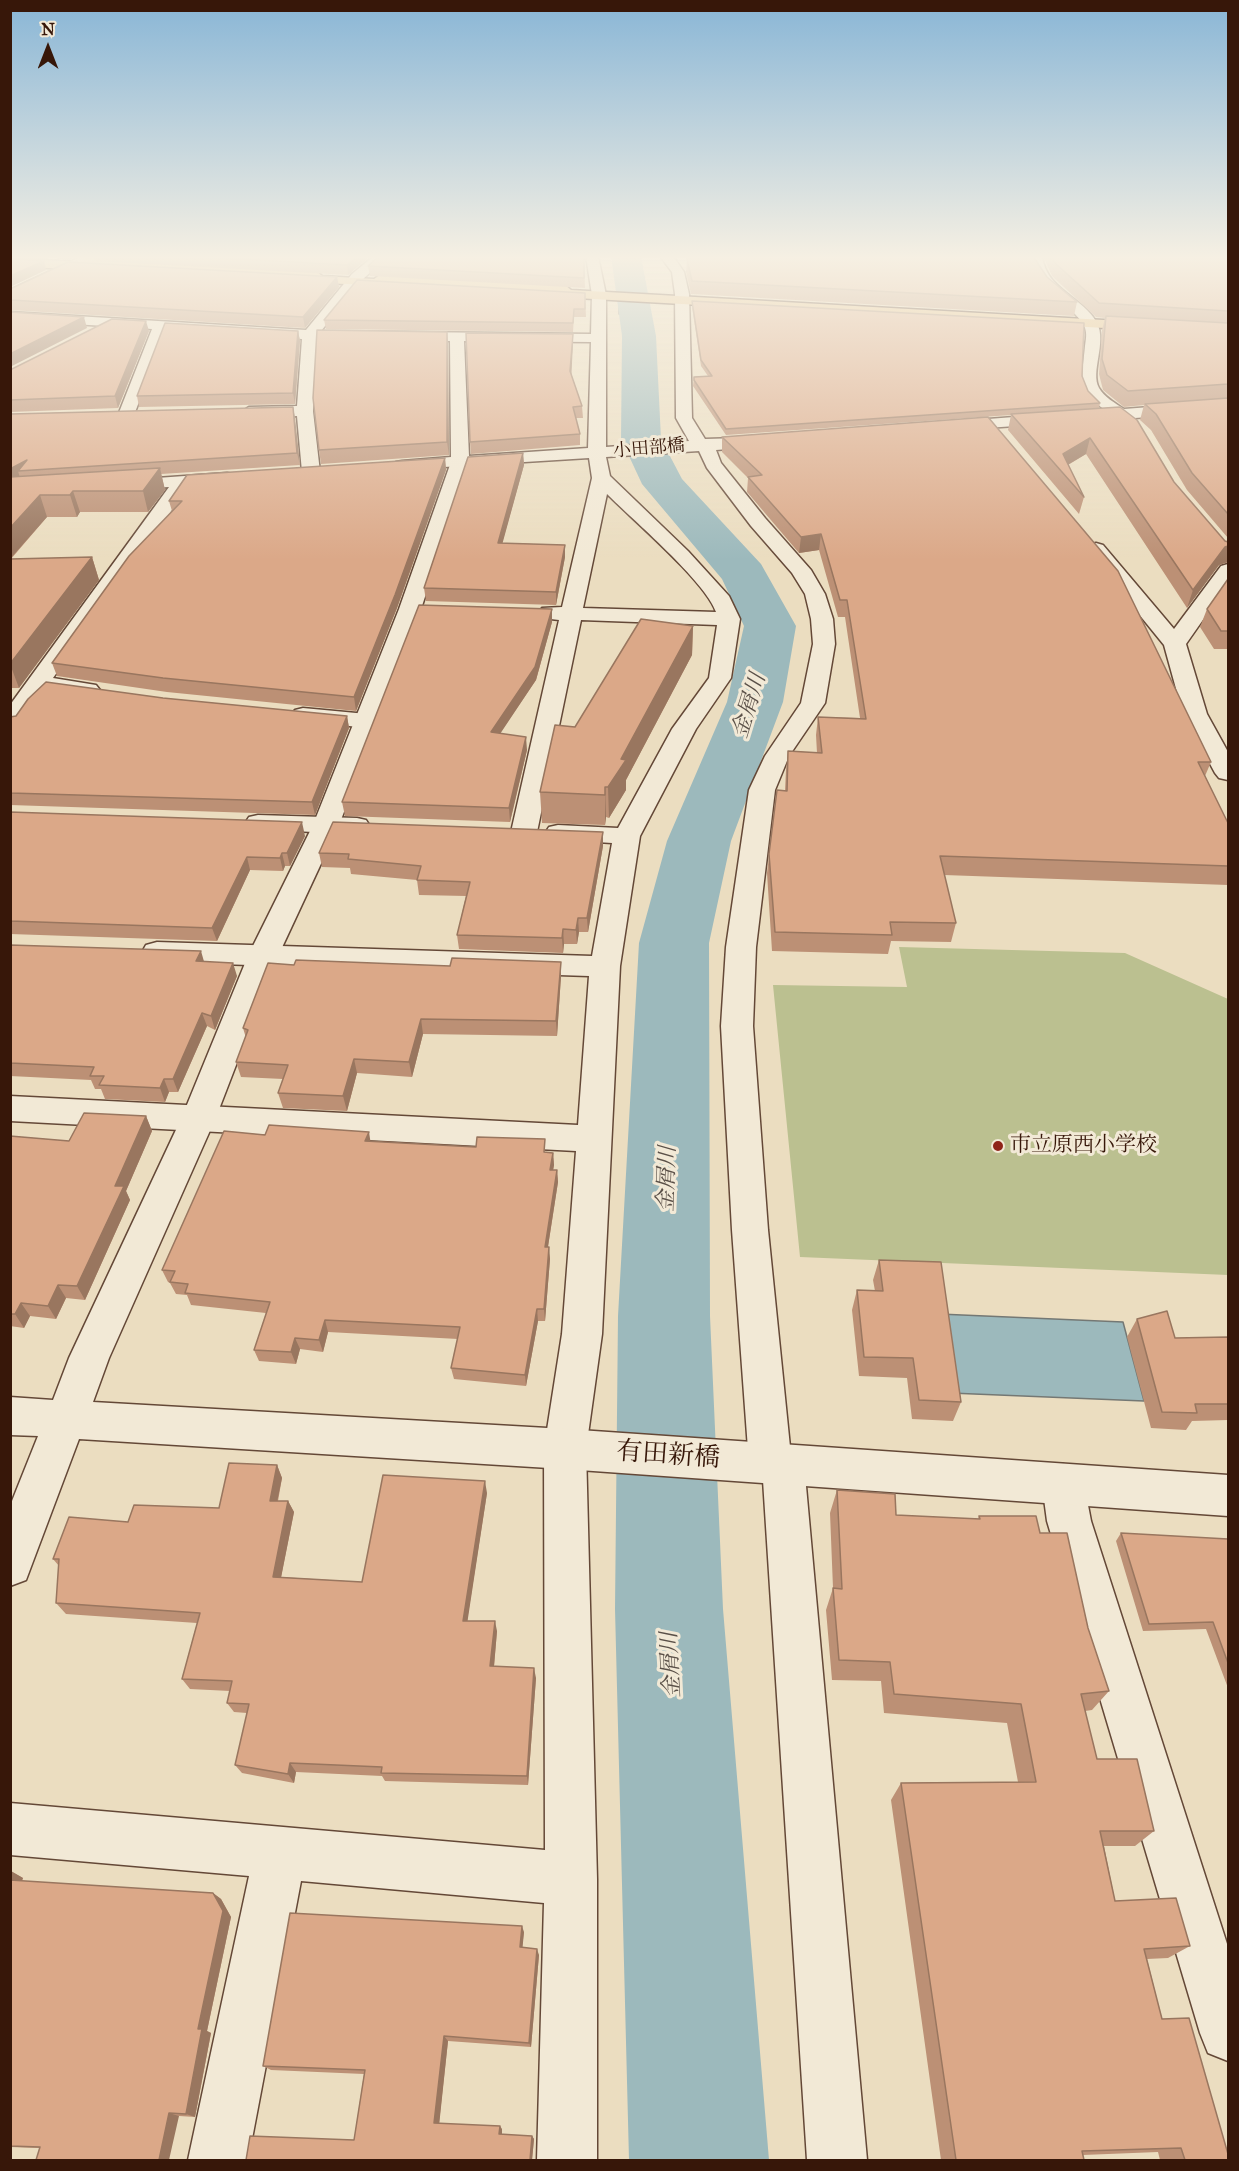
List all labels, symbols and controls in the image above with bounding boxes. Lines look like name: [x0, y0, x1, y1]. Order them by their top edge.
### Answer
north arrow: [18, 18, 78, 78]
text: N: [41, 20, 55, 39]
street label: 小田部橋: [612, 435, 686, 463]
water label: 金屑川: [728, 671, 772, 741]
place label: 市立原西小学校: [1010, 1133, 1157, 1159]
marker: 市立原西小学校: [991, 1139, 1005, 1153]
water label: 金屑川: [654, 1146, 682, 1212]
street label: 有田新橋: [615, 1437, 721, 1475]
water label: 金屑川: [657, 1631, 687, 1699]

